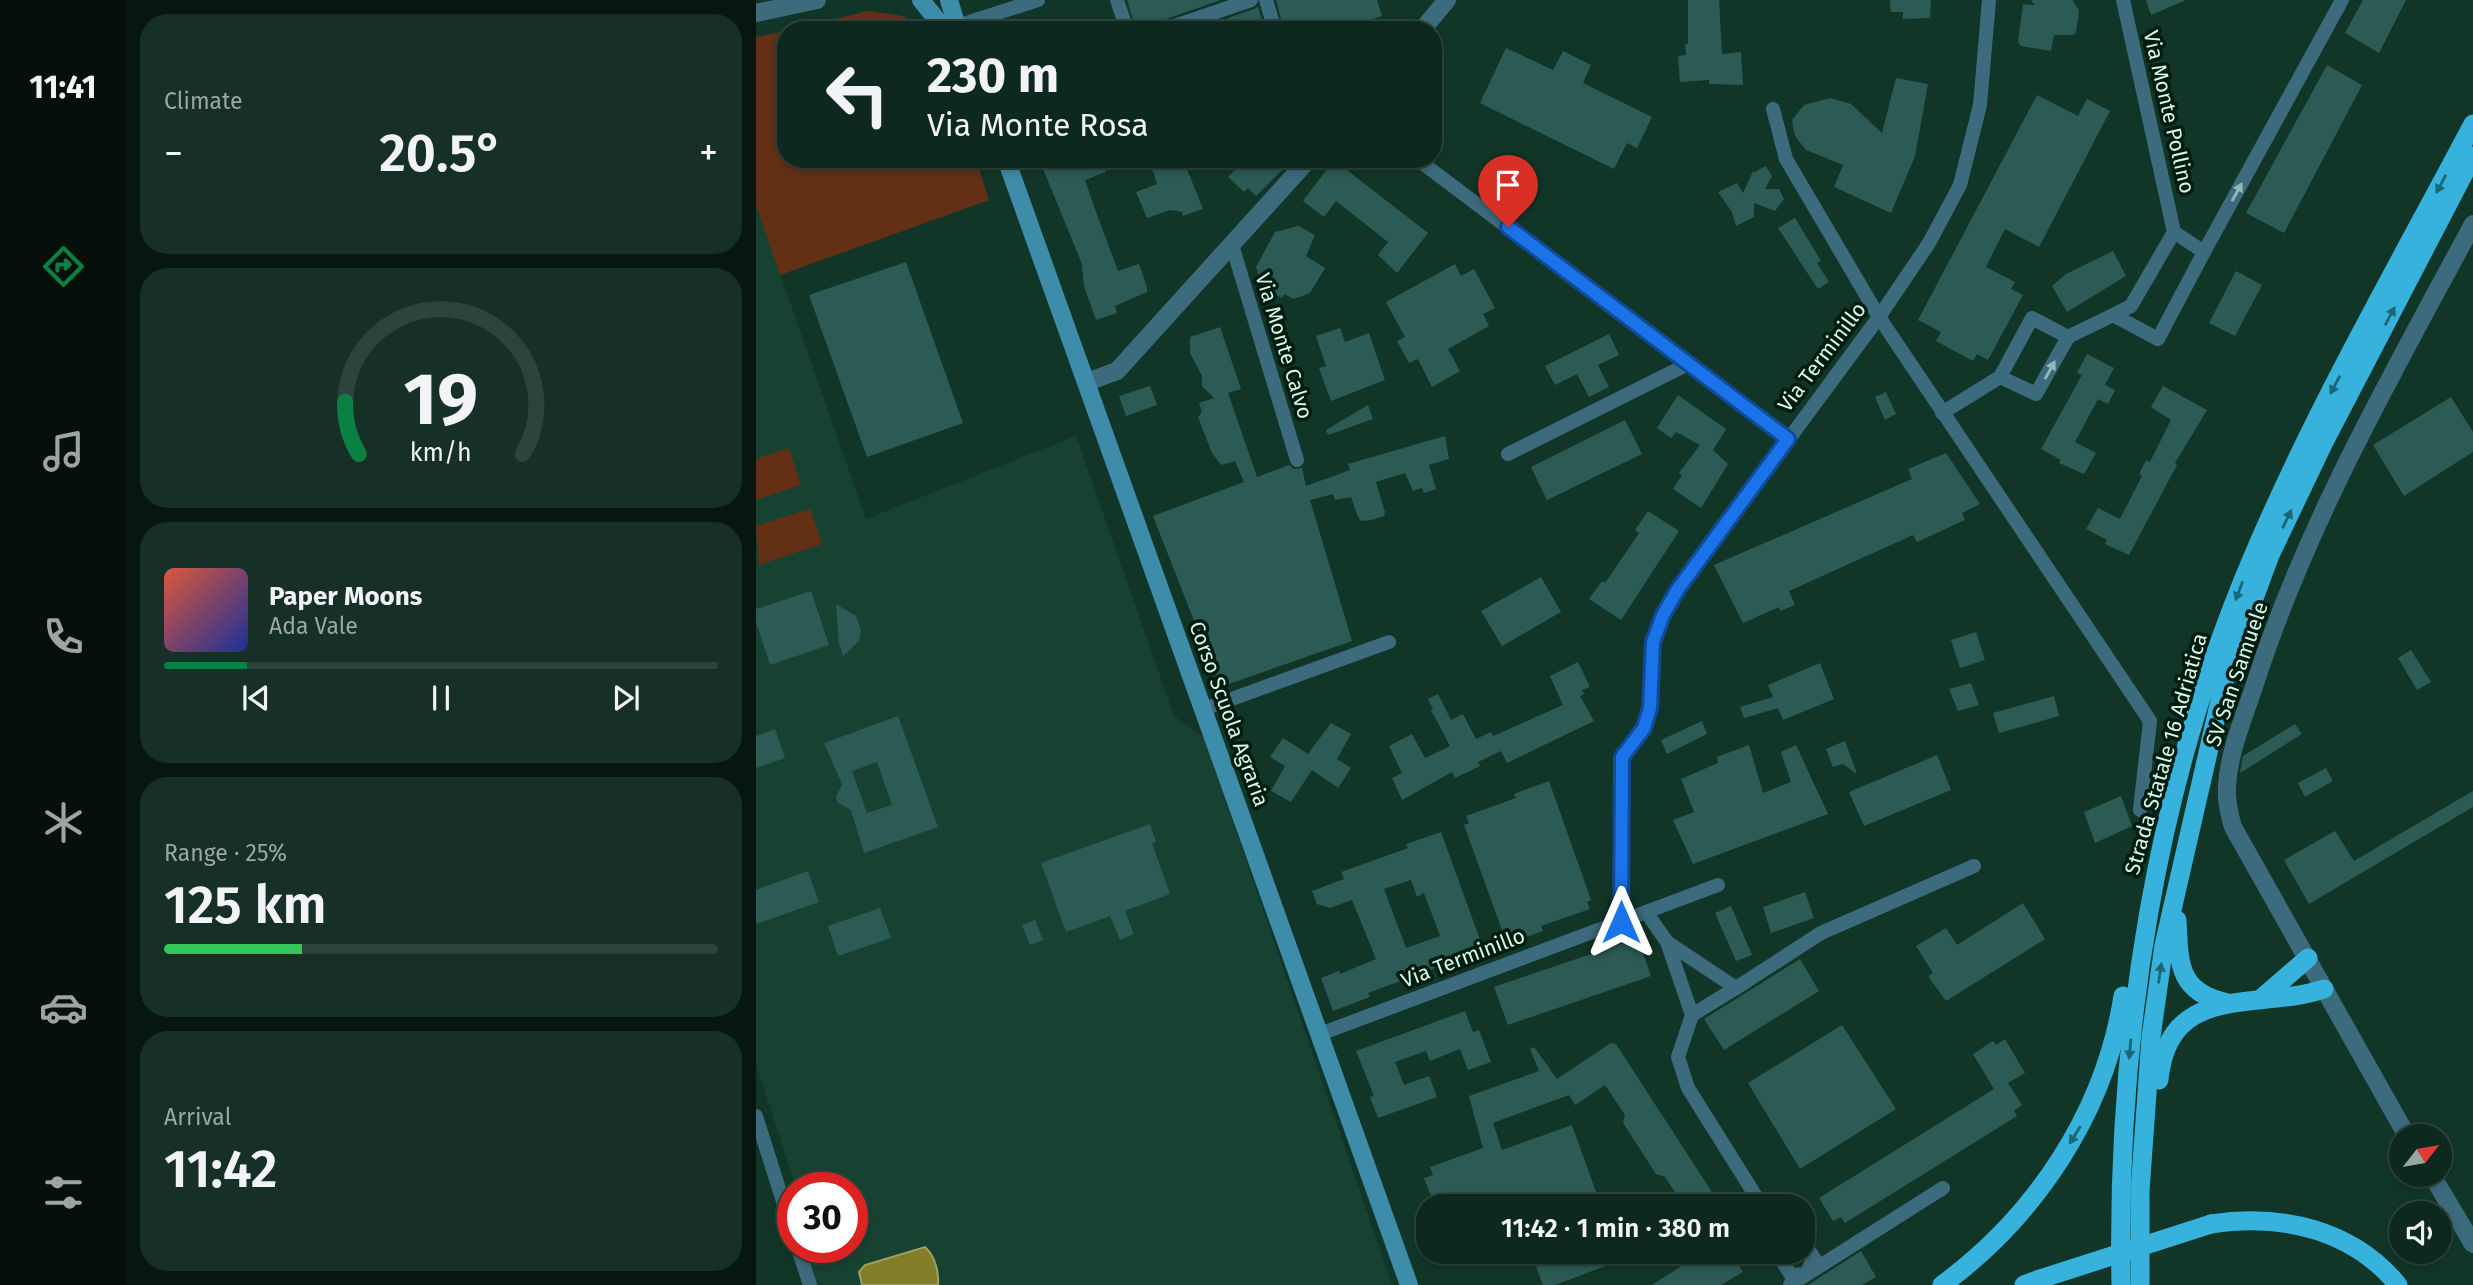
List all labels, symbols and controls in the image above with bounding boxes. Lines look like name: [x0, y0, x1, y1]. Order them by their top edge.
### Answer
street label: Via Monte Pollino: [2138, 28, 2200, 196]
text: 230 m: [927, 46, 1059, 105]
icon: left: [812, 49, 903, 140]
text: 11:41: [29, 68, 97, 106]
text: Climate: [164, 87, 243, 115]
text: Via Monte Rosa: [927, 106, 1149, 144]
text: 20.5°: [379, 122, 503, 185]
text: −: [164, 130, 183, 176]
text: +: [699, 130, 718, 176]
pin: [1478, 155, 1538, 227]
icon: arrive: [1489, 166, 1527, 204]
one-way arrow: [2435, 174, 2447, 194]
one-way arrow: [2231, 182, 2243, 202]
icon: directions: [39, 242, 88, 291]
street label: Via Monte Calvo: [1249, 270, 1319, 422]
street label: Via Terminillo: [1772, 297, 1872, 417]
one-way arrow: [2384, 306, 2395, 326]
text: 19: [404, 357, 478, 444]
one-way arrow: [2044, 360, 2056, 379]
one-way arrow: [2329, 375, 2341, 395]
icon: music: [39, 427, 88, 476]
text: km/h: [410, 438, 472, 468]
one-way arrow: [2281, 509, 2293, 529]
text: Paper Moons: [269, 581, 422, 612]
one-way arrow: [2234, 581, 2245, 602]
street label: SV San Samuele: [2200, 598, 2274, 750]
icon: phone: [39, 612, 88, 661]
text: Ada Vale: [269, 612, 358, 640]
street label: Corso Scuola Agraria: [1183, 618, 1275, 810]
street label: Strada Statale 16 Adriatica: [2119, 630, 2213, 878]
icon: previous: [237, 679, 275, 717]
icon: pause: [422, 679, 460, 717]
icon: next: [607, 679, 645, 717]
icon: climate: [39, 798, 88, 847]
text: Range · 25%: [164, 839, 287, 867]
text: 125 km: [164, 874, 327, 937]
position arrow: [1584, 885, 1658, 959]
street label: Via Terminillo: [1397, 922, 1529, 994]
one-way arrow: [2155, 962, 2166, 984]
icon: car: [39, 983, 88, 1032]
one-way arrow: [2124, 1039, 2135, 1061]
text: Arrival: [164, 1103, 231, 1131]
north arrow: [2389, 1124, 2452, 1186]
map controls: [2389, 1124, 2452, 1264]
one-way arrow: [2068, 1125, 2081, 1144]
text: 11:42: [164, 1138, 277, 1201]
icon: filters: [39, 1168, 88, 1217]
speed limit sign: 30: [777, 1172, 868, 1263]
button: sound: [2389, 1201, 2452, 1264]
text: 11:42 · 1 min · 380 m: [1501, 1213, 1730, 1244]

